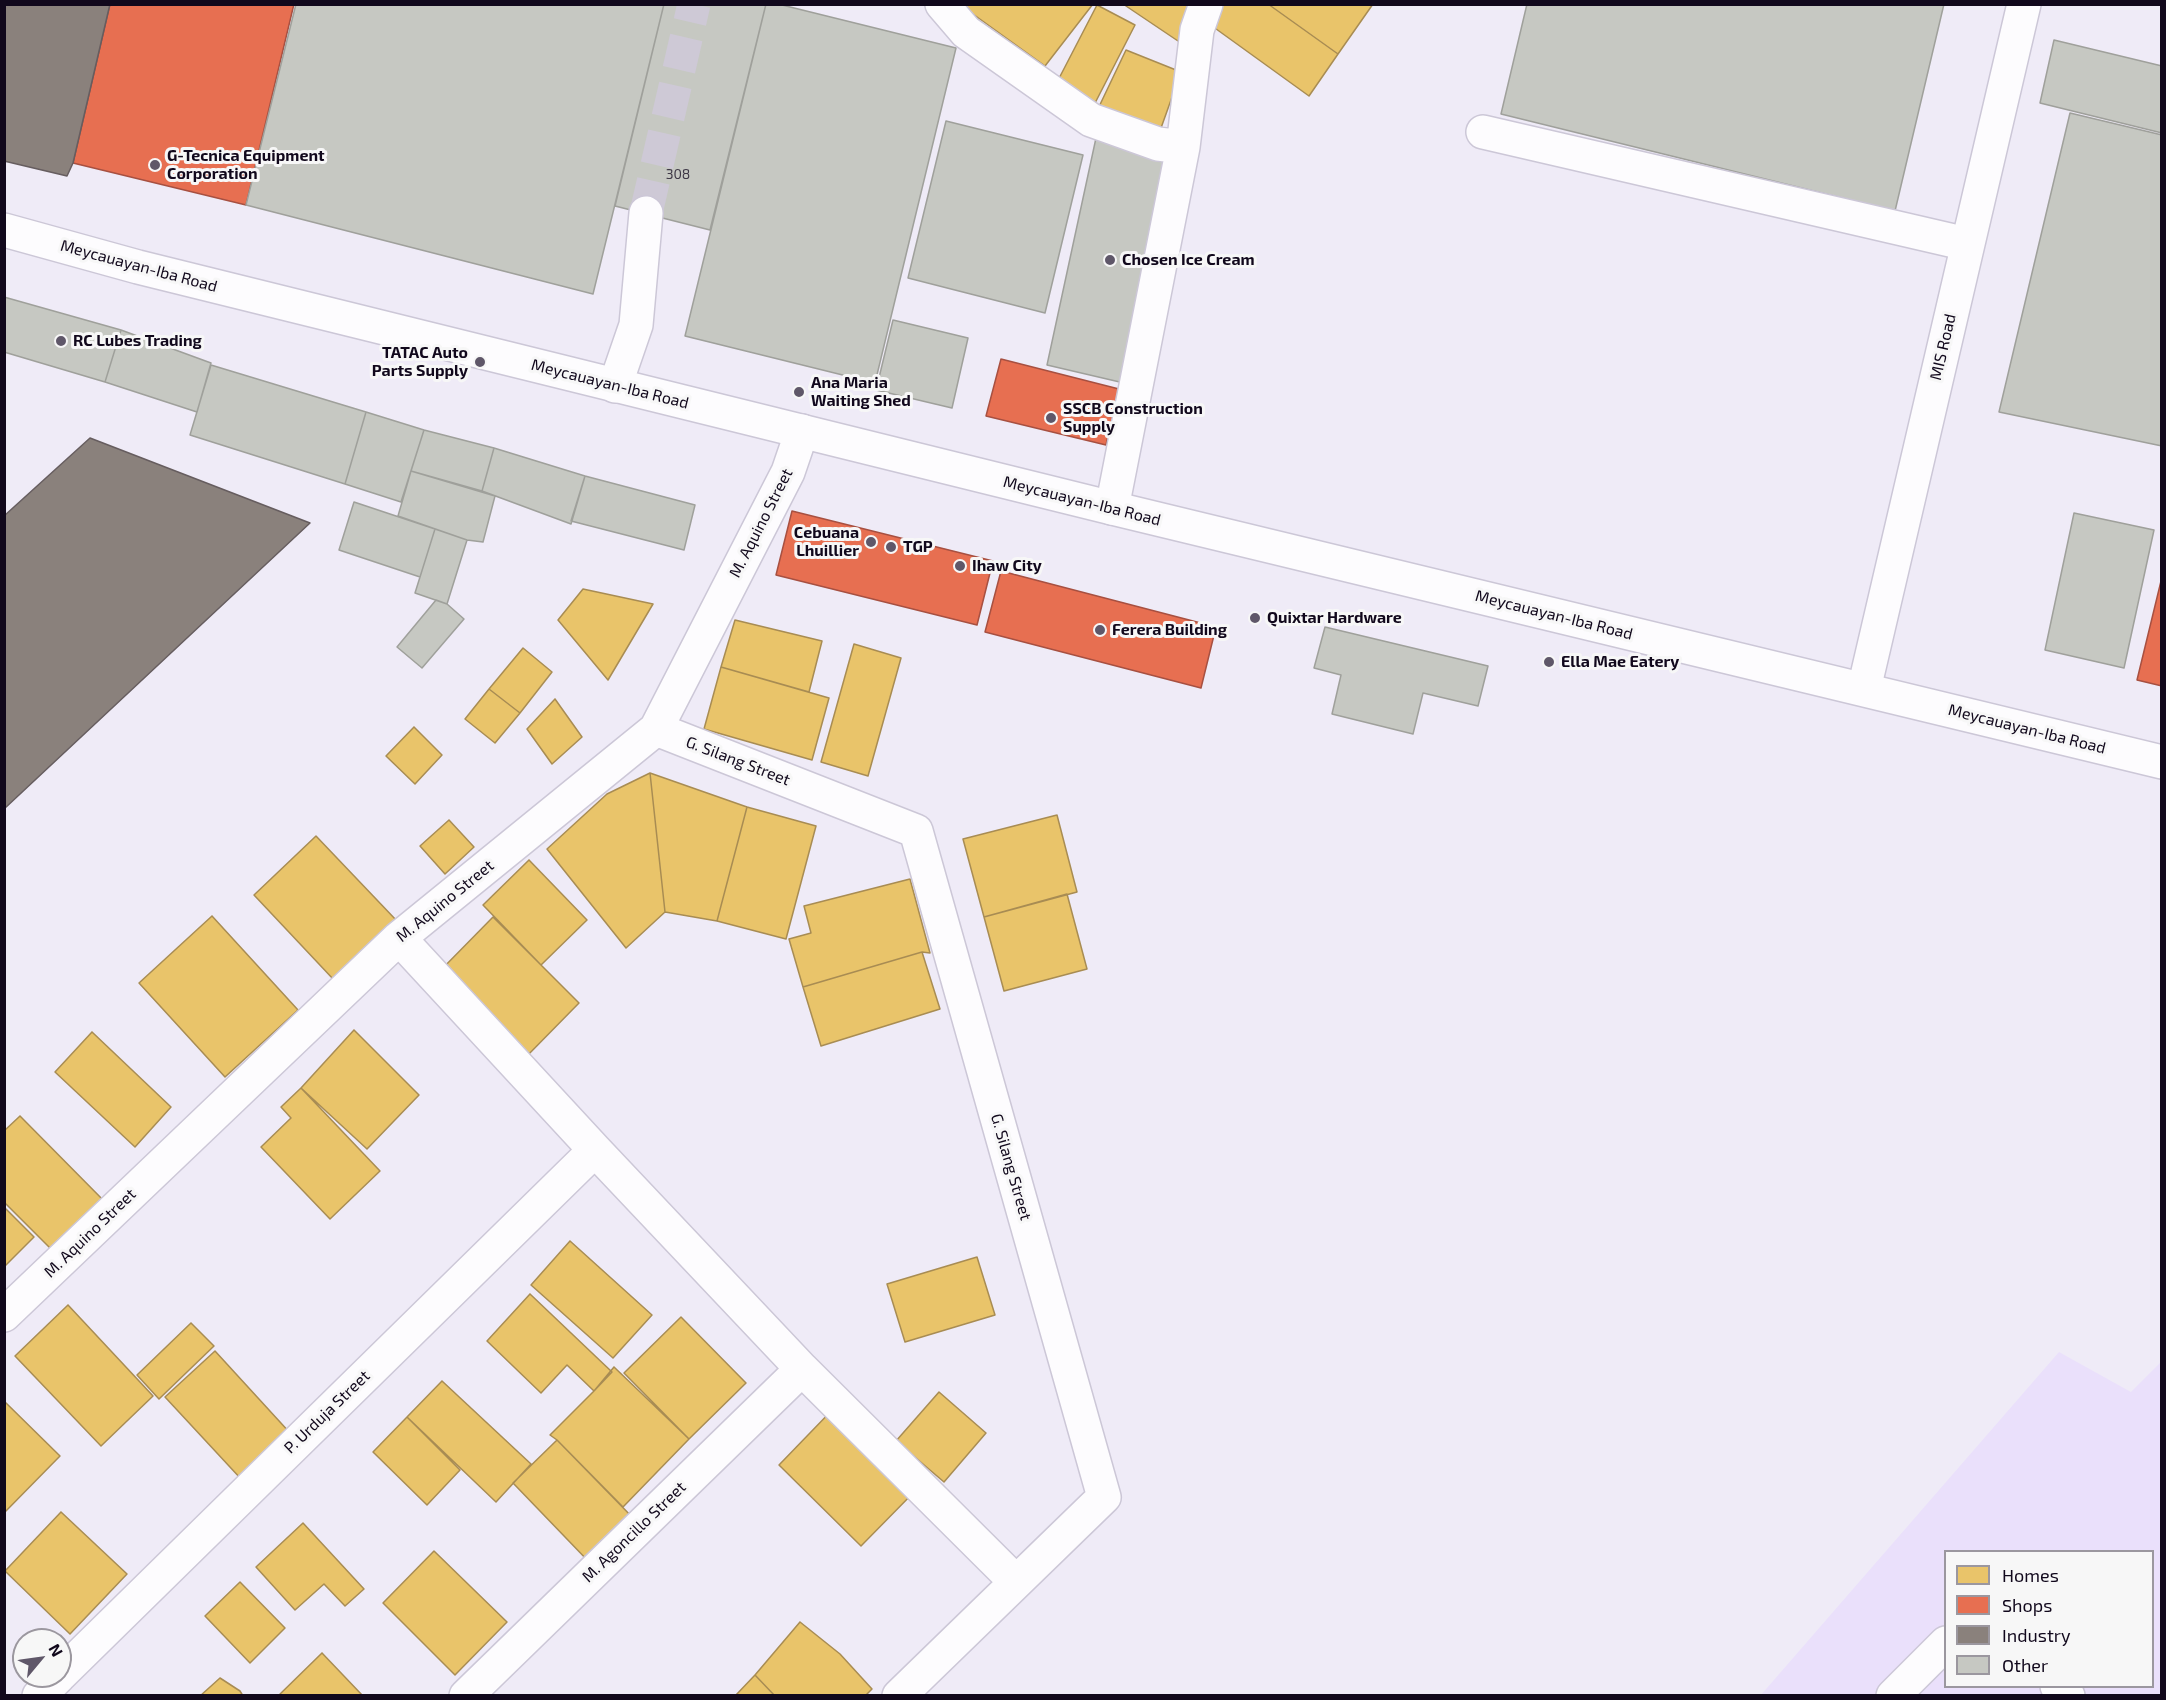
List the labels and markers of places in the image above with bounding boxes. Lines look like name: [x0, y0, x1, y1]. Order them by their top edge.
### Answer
place label: G-Tecnica Equipment Corporation: [167, 146, 325, 184]
marker: G-Tecnica Equipment Corporation: [148, 158, 162, 172]
place label: Chosen Ice Cream: [1122, 250, 1255, 270]
marker: Chosen Ice Cream: [1103, 253, 1117, 267]
place label: RC Lubes Trading: [73, 331, 202, 351]
marker: RC Lubes Trading: [54, 334, 68, 348]
place label: TATAC Auto Parts Supply: [372, 343, 468, 381]
marker: TATAC Auto Parts Supply: [473, 355, 487, 369]
place label: Ana Maria Waiting Shed: [811, 373, 911, 411]
marker: Ana Maria Waiting Shed: [792, 385, 806, 399]
place label: SSCB Construction Supply: [1063, 399, 1203, 437]
marker: SSCB Construction Supply: [1044, 411, 1058, 425]
place label: Cebuana Lhuillier: [794, 523, 859, 561]
marker: Cebuana Lhuillier: [864, 535, 878, 549]
place label: TGP: [903, 537, 933, 557]
marker: TGP: [884, 540, 898, 554]
place label: Ihaw City: [972, 556, 1042, 576]
marker: Ihaw City: [953, 559, 967, 573]
place label: Quixtar Hardware: [1267, 608, 1402, 628]
marker: Quixtar Hardware: [1248, 611, 1262, 625]
place label: Ferera Building: [1112, 620, 1227, 640]
marker: Ferera Building: [1093, 623, 1107, 637]
place label: Ella Mae Eatery: [1561, 652, 1679, 672]
marker: Ella Mae Eatery: [1542, 655, 1556, 669]

